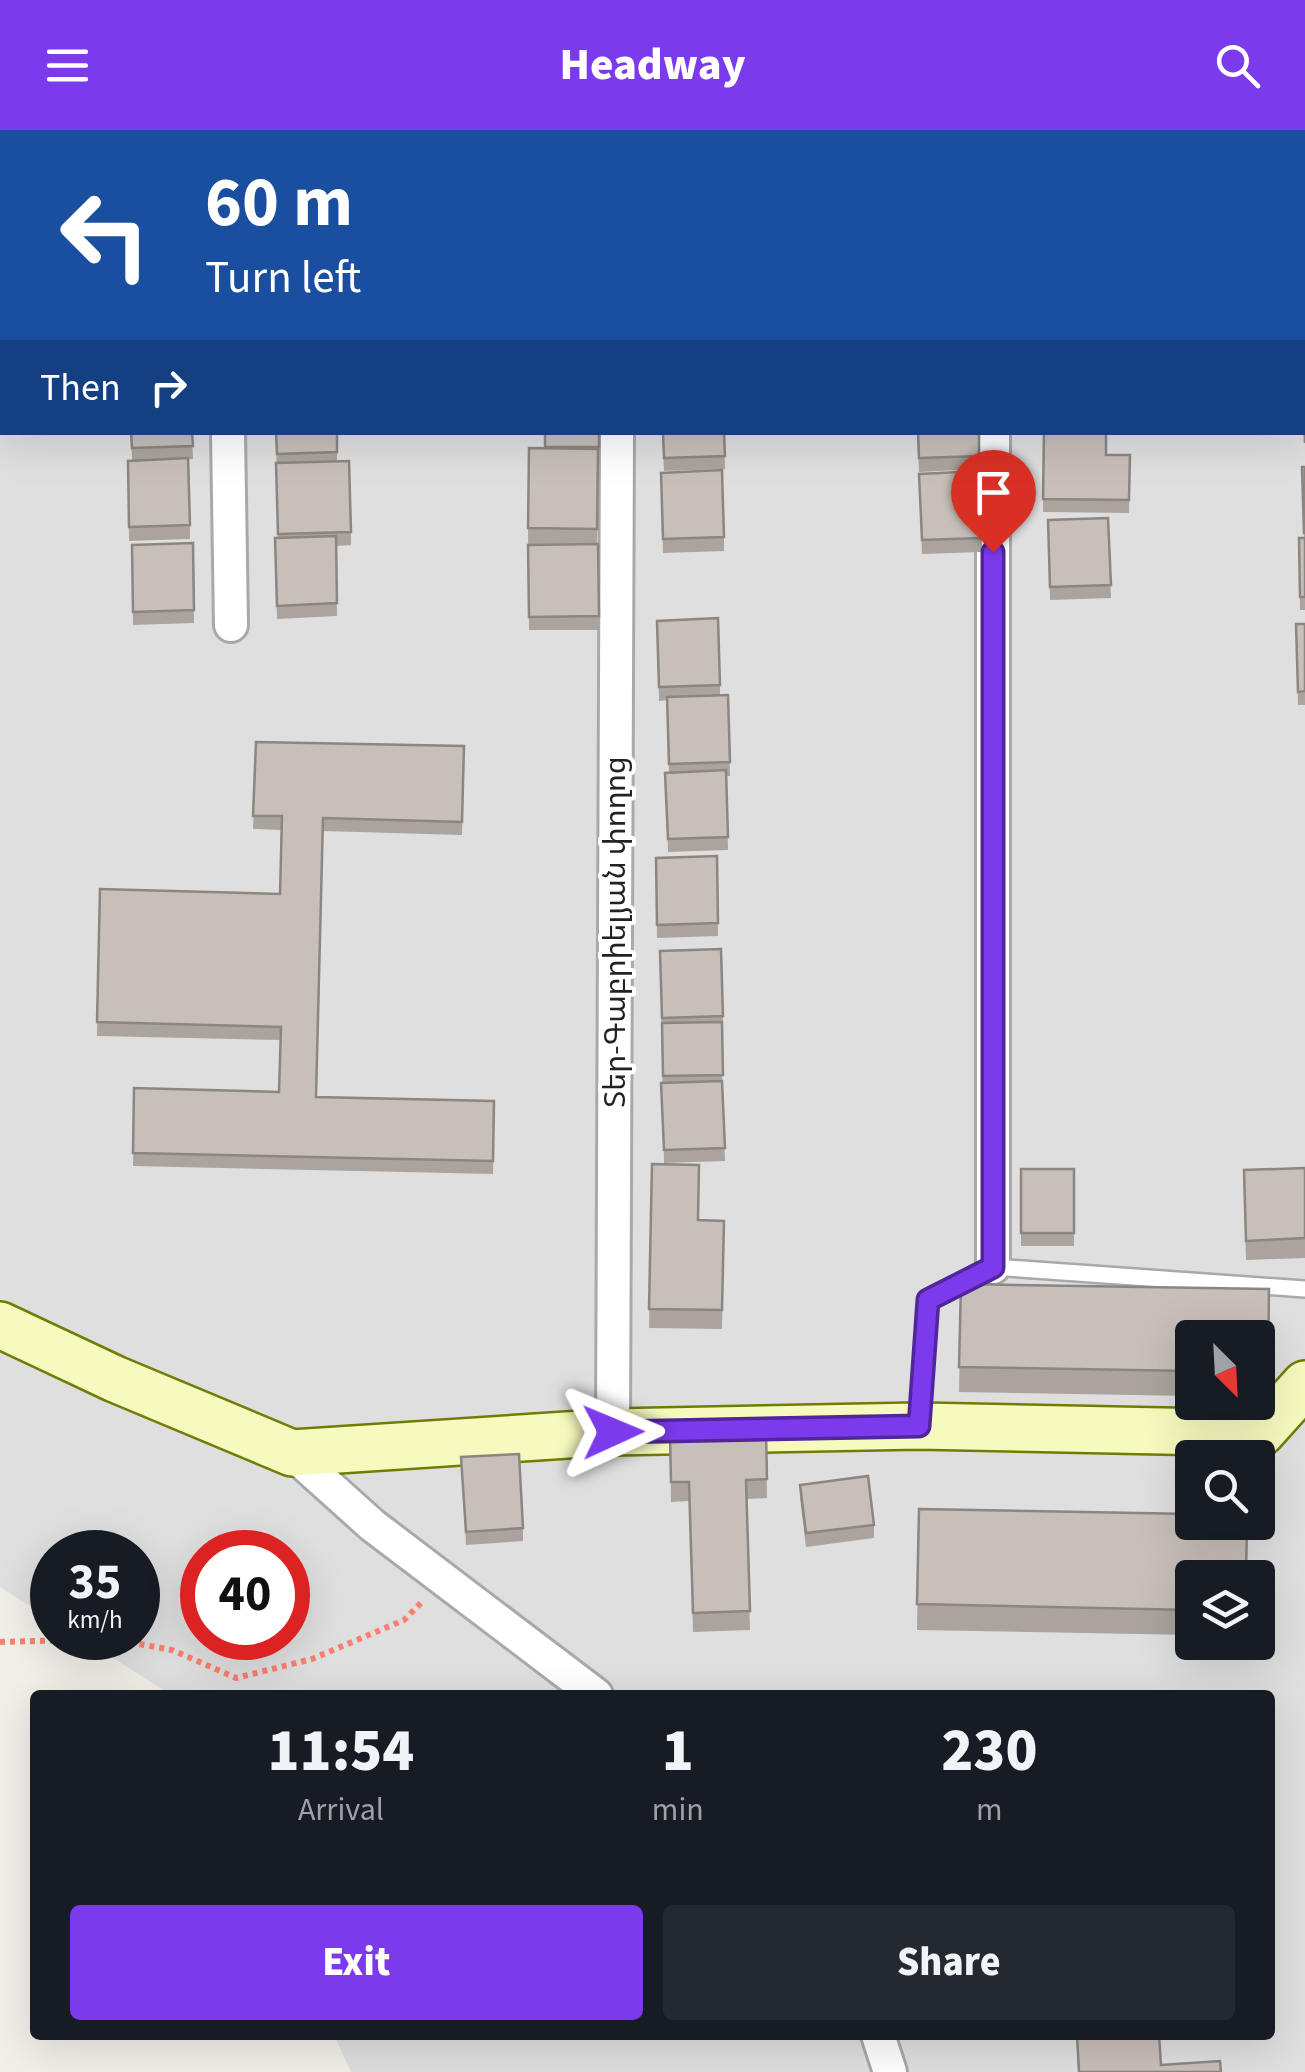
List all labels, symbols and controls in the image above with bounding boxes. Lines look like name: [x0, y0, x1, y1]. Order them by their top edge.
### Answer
text: Headway: [559, 33, 746, 97]
icon: menu: [40, 38, 95, 93]
icon: search: [1210, 38, 1265, 93]
text: 60 m: [205, 153, 353, 253]
icon: left: [40, 170, 170, 300]
text: Turn left: [205, 246, 361, 310]
icon: right: [141, 360, 196, 415]
text: Then: [40, 361, 121, 415]
pin: [951, 450, 1036, 553]
icon: arrive: [966, 465, 1021, 520]
street label: Տեր-Գաբրիելյան փողոց: [594, 756, 637, 1108]
north arrow: [1175, 1320, 1275, 1420]
map controls: [1175, 1320, 1275, 1660]
position arrow: [561, 1380, 665, 1484]
button: search: [1175, 1440, 1275, 1540]
speed limit sign: 40: [180, 1530, 310, 1660]
text: 35: [69, 1547, 121, 1618]
button: layers: [1175, 1560, 1275, 1660]
text: km/h: [67, 1602, 123, 1638]
text: 11:54: [268, 1709, 414, 1794]
text: 1: [662, 1709, 694, 1794]
text: 230: [941, 1709, 1037, 1794]
text: Arrival: [298, 1787, 384, 1833]
text: min: [652, 1787, 704, 1833]
text: m: [976, 1787, 1003, 1833]
button: Exit: [70, 1905, 643, 2020]
button: Share: [663, 1905, 1235, 2020]

